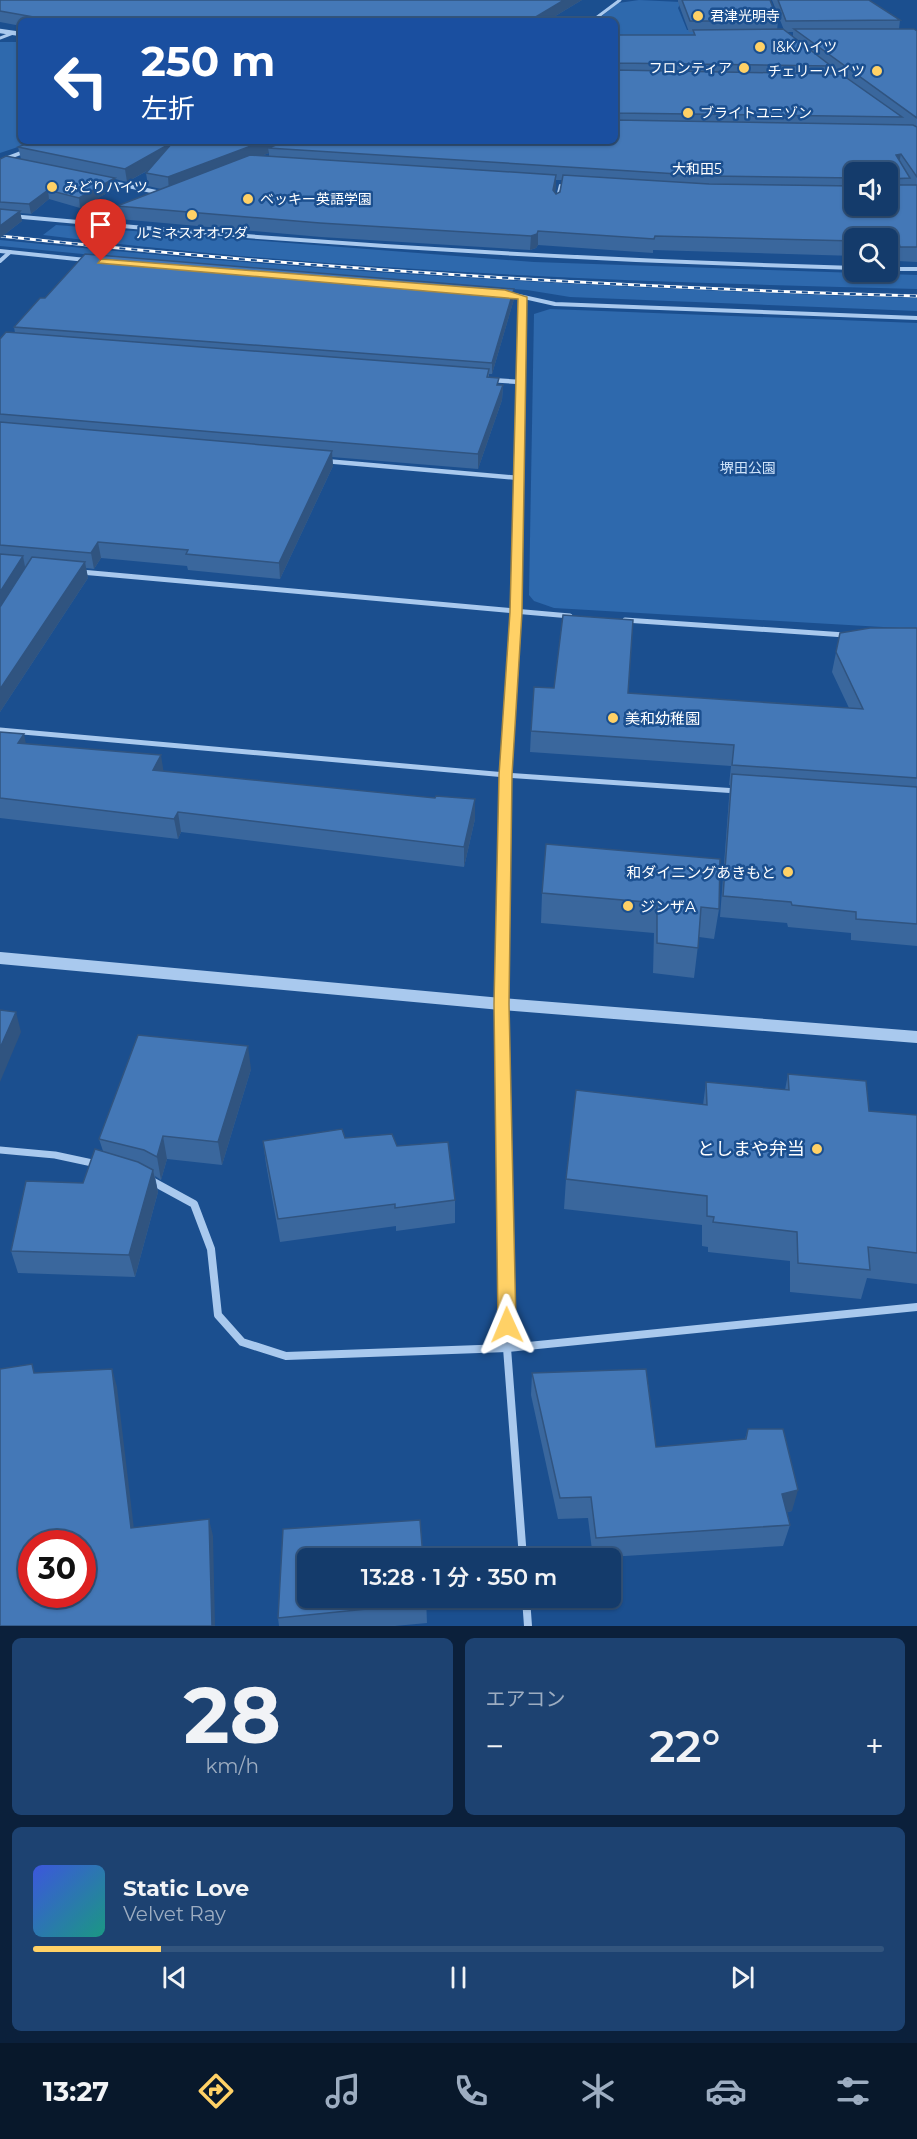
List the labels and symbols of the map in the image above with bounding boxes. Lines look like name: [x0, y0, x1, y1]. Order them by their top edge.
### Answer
place label: 君津光明寺: [710, 7, 780, 25]
marker: 君津光明寺: [691, 9, 705, 23]
place label: I&Kハイツ: [772, 38, 837, 56]
marker: I&Kハイツ: [753, 40, 767, 54]
place label: フロンティア: [649, 59, 732, 77]
marker: フロンティア: [737, 61, 751, 75]
place label: チェリーハイツ: [768, 62, 865, 80]
marker: チェリーハイツ: [870, 64, 884, 78]
place label: ブライトユニゾン: [700, 104, 812, 122]
marker: ブライトユニゾン: [681, 106, 695, 120]
district label: 大和田5: [672, 160, 722, 178]
place label: みどりハイツ: [64, 178, 148, 196]
marker: みどりハイツ: [45, 180, 59, 194]
place label: ベッキー英語学園: [260, 190, 372, 208]
marker: ベッキー英語学園: [241, 192, 255, 206]
pin: [75, 199, 126, 261]
marker: ルミネスオオワダ: [185, 208, 199, 222]
place label: ルミネスオオワダ: [136, 224, 248, 242]
park label: 堺田公園: [720, 459, 776, 477]
place label: 美和幼稚園: [625, 709, 700, 728]
marker: 美和幼稚園: [606, 711, 620, 725]
place label: 和ダイニングあきもと: [626, 863, 776, 882]
marker: 和ダイニングあきもと: [781, 865, 795, 879]
place label: ジンザA: [640, 897, 696, 916]
marker: ジンザA: [621, 899, 635, 913]
place label: としまや弁当: [697, 1138, 805, 1160]
marker: としまや弁当: [810, 1142, 824, 1156]
position arrow: [475, 1293, 539, 1357]
speed limit sign: 30: [18, 1530, 96, 1608]

